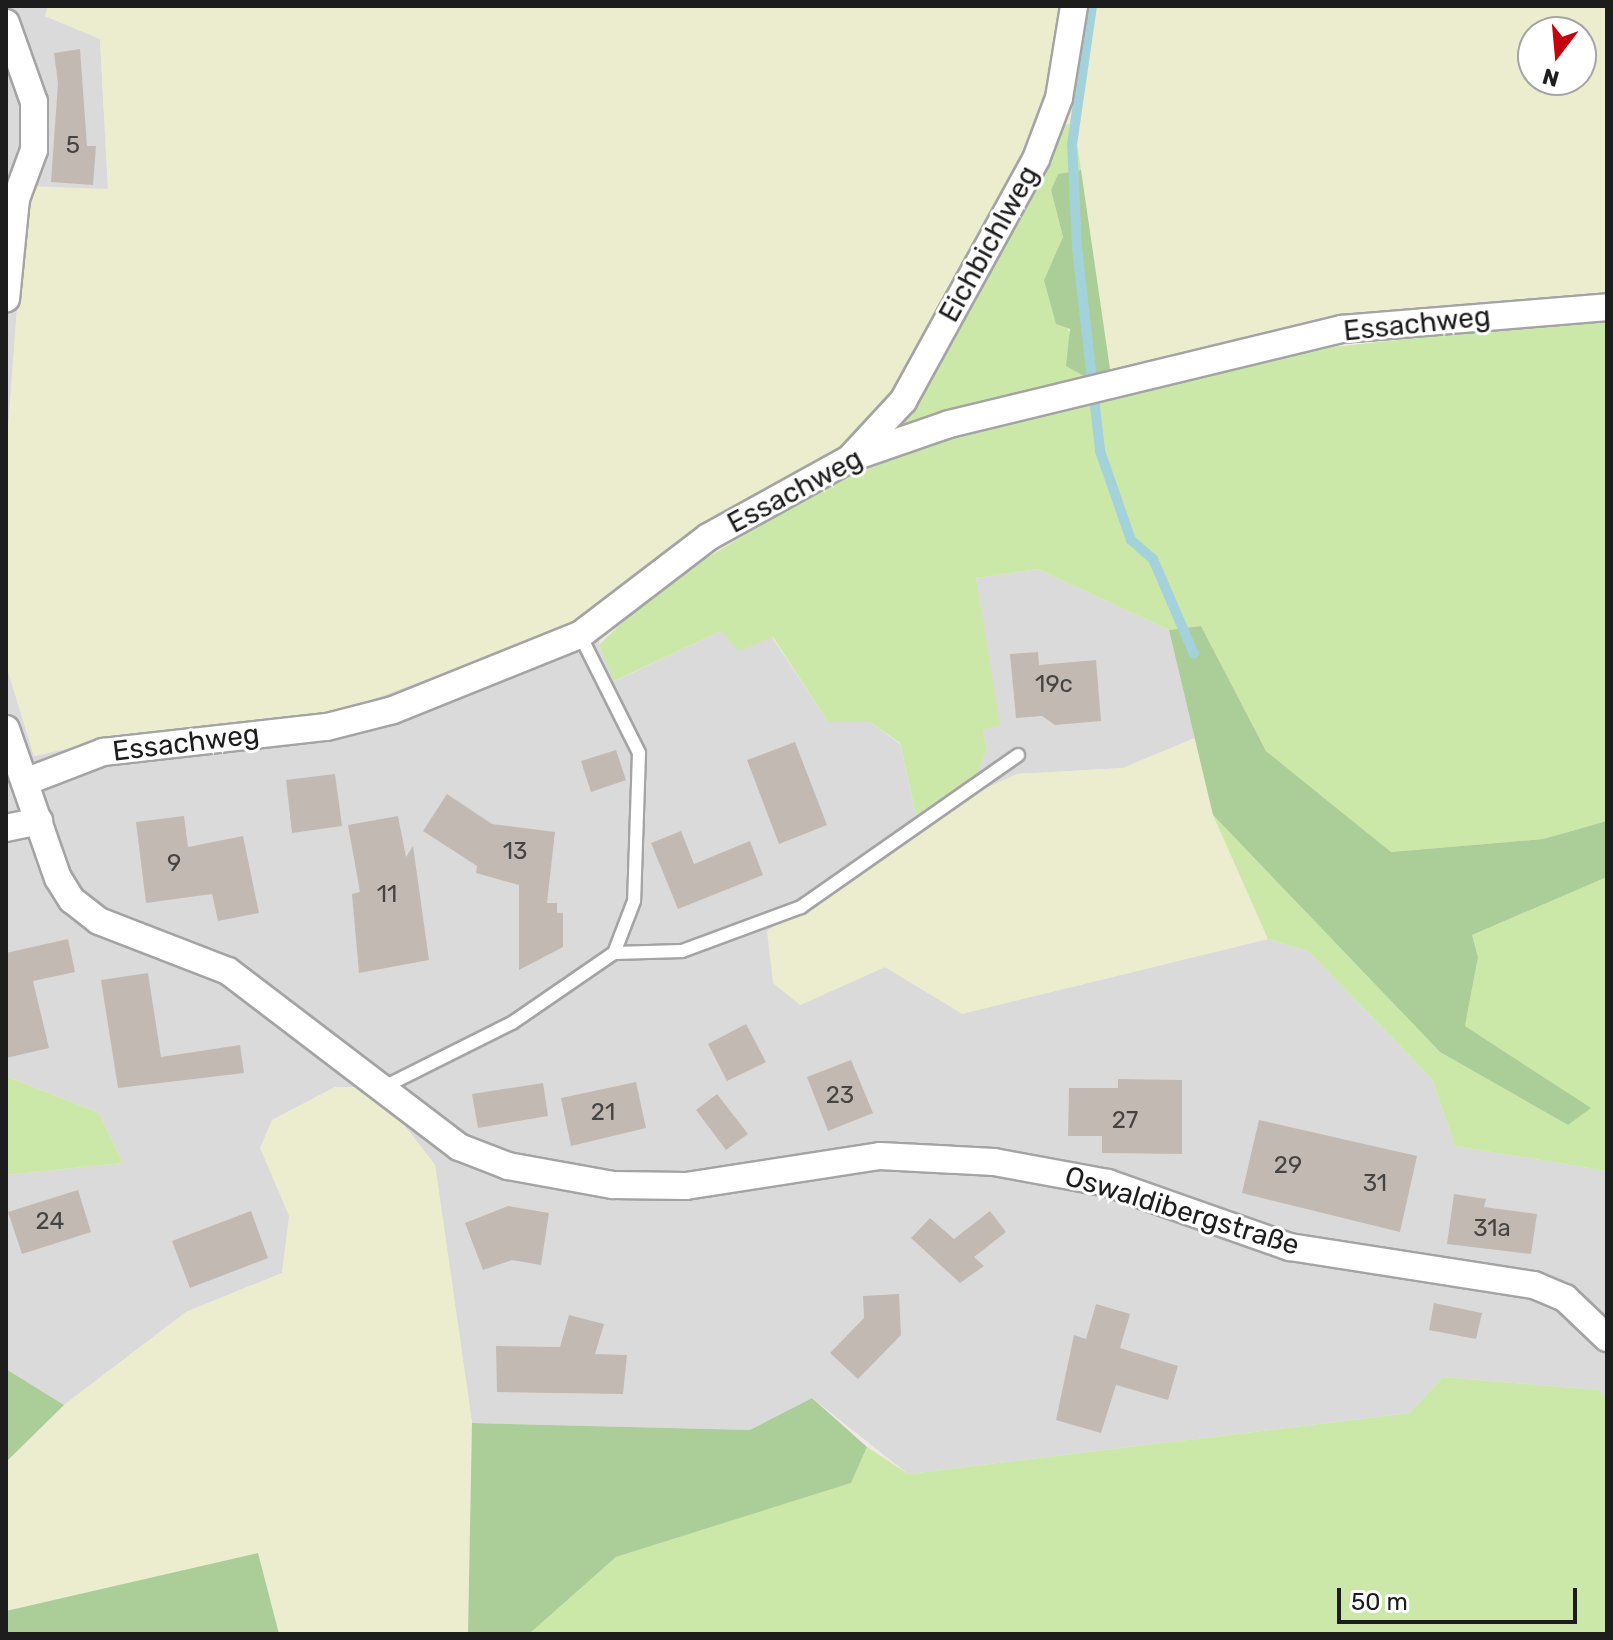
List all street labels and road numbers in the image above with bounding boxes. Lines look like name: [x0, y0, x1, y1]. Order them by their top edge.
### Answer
street label: Eichbichlweg: [932, 160, 1046, 328]
street label: Essachweg: [1342, 300, 1492, 348]
street label: Essachweg: [722, 441, 868, 541]
street label: Essachweg: [111, 717, 261, 769]
street label: Oswaldibergstraße: [1061, 1159, 1303, 1263]

